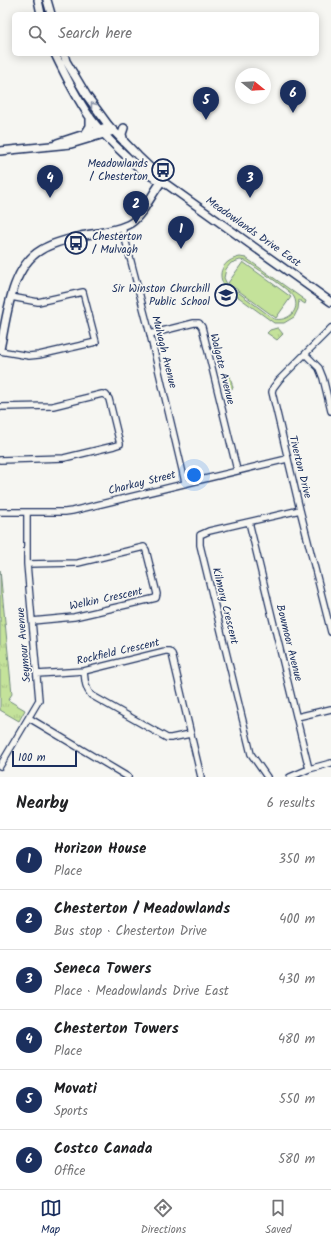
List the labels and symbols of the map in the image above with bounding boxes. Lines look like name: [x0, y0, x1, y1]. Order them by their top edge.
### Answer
north arrow: [235, 68, 271, 104]
pin: 6: [280, 80, 306, 113]
pin: 5: [193, 87, 219, 120]
one-way arrow: [91, 103, 98, 110]
place label: Meadowlands / Chesterton: [87, 155, 148, 186]
bus stop icon: Meadowlands / Chesterton: [150, 157, 176, 183]
pin: 4: [37, 165, 63, 198]
pin: 3: [237, 165, 263, 198]
pin: 2: [123, 191, 149, 224]
street label: Meadowlands Drive East: [202, 192, 305, 272]
pin: 1: [168, 216, 194, 249]
place label: Chesterton / Mulvagh: [92, 228, 142, 259]
bus stop icon: Chesterton / Mulvagh: [63, 230, 89, 256]
place label: Sir Winston Churchill Public School: [112, 280, 210, 311]
school or university icon: Sir Winston Churchill Public School: [213, 282, 239, 308]
street label: Mulvagh Avenue: [146, 314, 182, 390]
street label: Walgate Avenue: [204, 331, 240, 407]
street label: Tiverton Drive: [284, 434, 317, 500]
your location: [184, 465, 204, 485]
street label: Charkay Street: [106, 466, 178, 500]
street label: Kilmory Crescent: [207, 566, 243, 647]
street label: Welkin Crescent: [68, 582, 145, 616]
street label: Bowmoor Avenue: [271, 603, 307, 683]
street label: Seymour Avenue: [12, 607, 36, 683]
street label: Rockfield Crescent: [75, 634, 162, 670]
scale bar: [12, 749, 77, 768]

